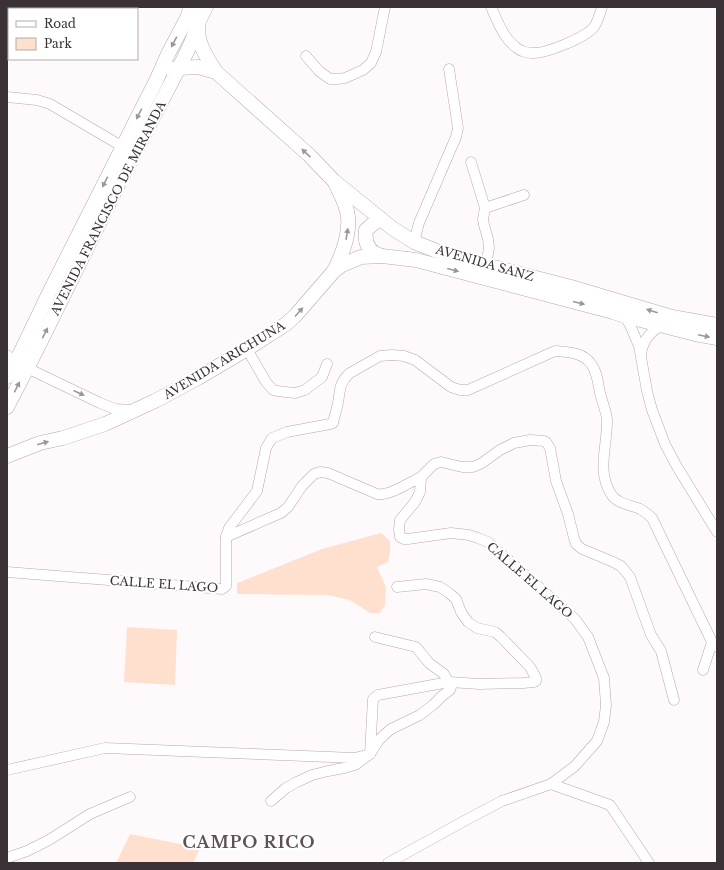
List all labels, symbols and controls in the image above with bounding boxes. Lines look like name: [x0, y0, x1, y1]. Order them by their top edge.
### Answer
legend: [8, 8, 138, 60]
text: Road: [44, 16, 76, 31]
text: Park: [44, 36, 72, 51]
one-way arrow: [171, 36, 178, 48]
street label: AVENIDA FRANCISCO DE MIRANDA: [47, 98, 169, 319]
one-way arrow: [136, 108, 143, 120]
one-way arrow: [301, 148, 311, 158]
one-way arrow: [102, 176, 108, 188]
one-way arrow: [344, 228, 350, 240]
street label: AVENIDA SANZ: [433, 242, 536, 284]
one-way arrow: [448, 267, 460, 273]
one-way arrow: [573, 300, 585, 306]
one-way arrow: [294, 306, 303, 317]
one-way arrow: [645, 308, 657, 314]
street label: AVENIDA ARICHUNA: [160, 317, 288, 403]
one-way arrow: [42, 327, 48, 339]
one-way arrow: [697, 333, 710, 339]
one-way arrow: [14, 382, 20, 393]
one-way arrow: [73, 390, 84, 396]
one-way arrow: [38, 440, 50, 446]
street label: CALLE EL LAGO: [484, 539, 576, 621]
street label: CALLE EL LAGO: [109, 573, 219, 595]
district label: CAMPO RICO: [182, 832, 316, 852]

